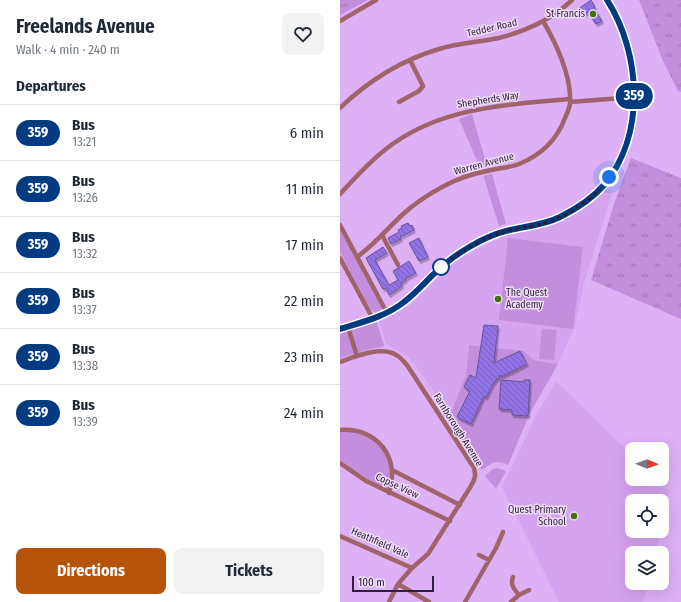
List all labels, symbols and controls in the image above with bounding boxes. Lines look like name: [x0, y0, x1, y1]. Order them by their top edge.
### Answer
place label: St Francis: [546, 8, 585, 20]
marker: St Francis: [588, 9, 598, 19]
button: heart: [282, 13, 324, 55]
text: Freelands Avenue: [16, 15, 155, 38]
street label: Tedder Road: [466, 16, 518, 40]
text: Walk · 4 min · 240 m: [16, 42, 120, 57]
text: Departures: [16, 77, 86, 95]
line badge: 359: [611, 83, 657, 109]
text: 359: [624, 87, 644, 104]
street label: Shepherds Way: [456, 89, 520, 111]
text: Bus: [72, 116, 95, 134]
text: 359: [28, 124, 48, 141]
text: 6 min: [290, 124, 324, 142]
text: 13:21: [72, 134, 96, 149]
street label: Warren Avenue: [453, 150, 515, 178]
your location: [599, 167, 619, 187]
text: Bus: [72, 172, 95, 190]
text: 359: [28, 180, 48, 197]
text: 11 min: [286, 180, 324, 198]
text: 13:26: [72, 190, 98, 205]
text: Bus: [72, 228, 95, 246]
text: 359: [28, 236, 48, 253]
text: 17 min: [285, 236, 324, 254]
text: 13:32: [72, 246, 97, 261]
unlabelled marker: [432, 258, 450, 276]
text: Bus: [72, 284, 95, 302]
place label: The Quest Academy: [506, 287, 548, 311]
text: 359: [28, 292, 48, 309]
text: 22 min: [284, 292, 324, 310]
marker: The Quest Academy: [493, 294, 503, 304]
text: 13:37: [72, 302, 97, 317]
text: Bus: [72, 340, 95, 358]
text: 359: [28, 348, 48, 365]
text: 23 min: [284, 348, 324, 366]
text: 13:38: [72, 358, 98, 373]
street label: Farnborough Avenue: [431, 391, 485, 469]
text: Bus: [72, 396, 95, 414]
text: 359: [28, 404, 48, 421]
text: 24 min: [284, 404, 324, 422]
text: 13:39: [72, 414, 98, 429]
north arrow: [625, 442, 669, 486]
map controls: [625, 442, 669, 590]
street label: Copse View: [374, 471, 421, 501]
button: locate: [625, 494, 669, 538]
place label: Quest Primary School: [508, 504, 567, 528]
marker: Quest Primary School: [569, 511, 579, 521]
street label: Heathfield Vale: [349, 525, 411, 561]
button: layers: [625, 546, 669, 590]
button: Directions: [16, 548, 166, 594]
button: Tickets: [174, 548, 324, 594]
scale bar: [352, 574, 434, 593]
text: 100 m: [358, 576, 385, 589]

